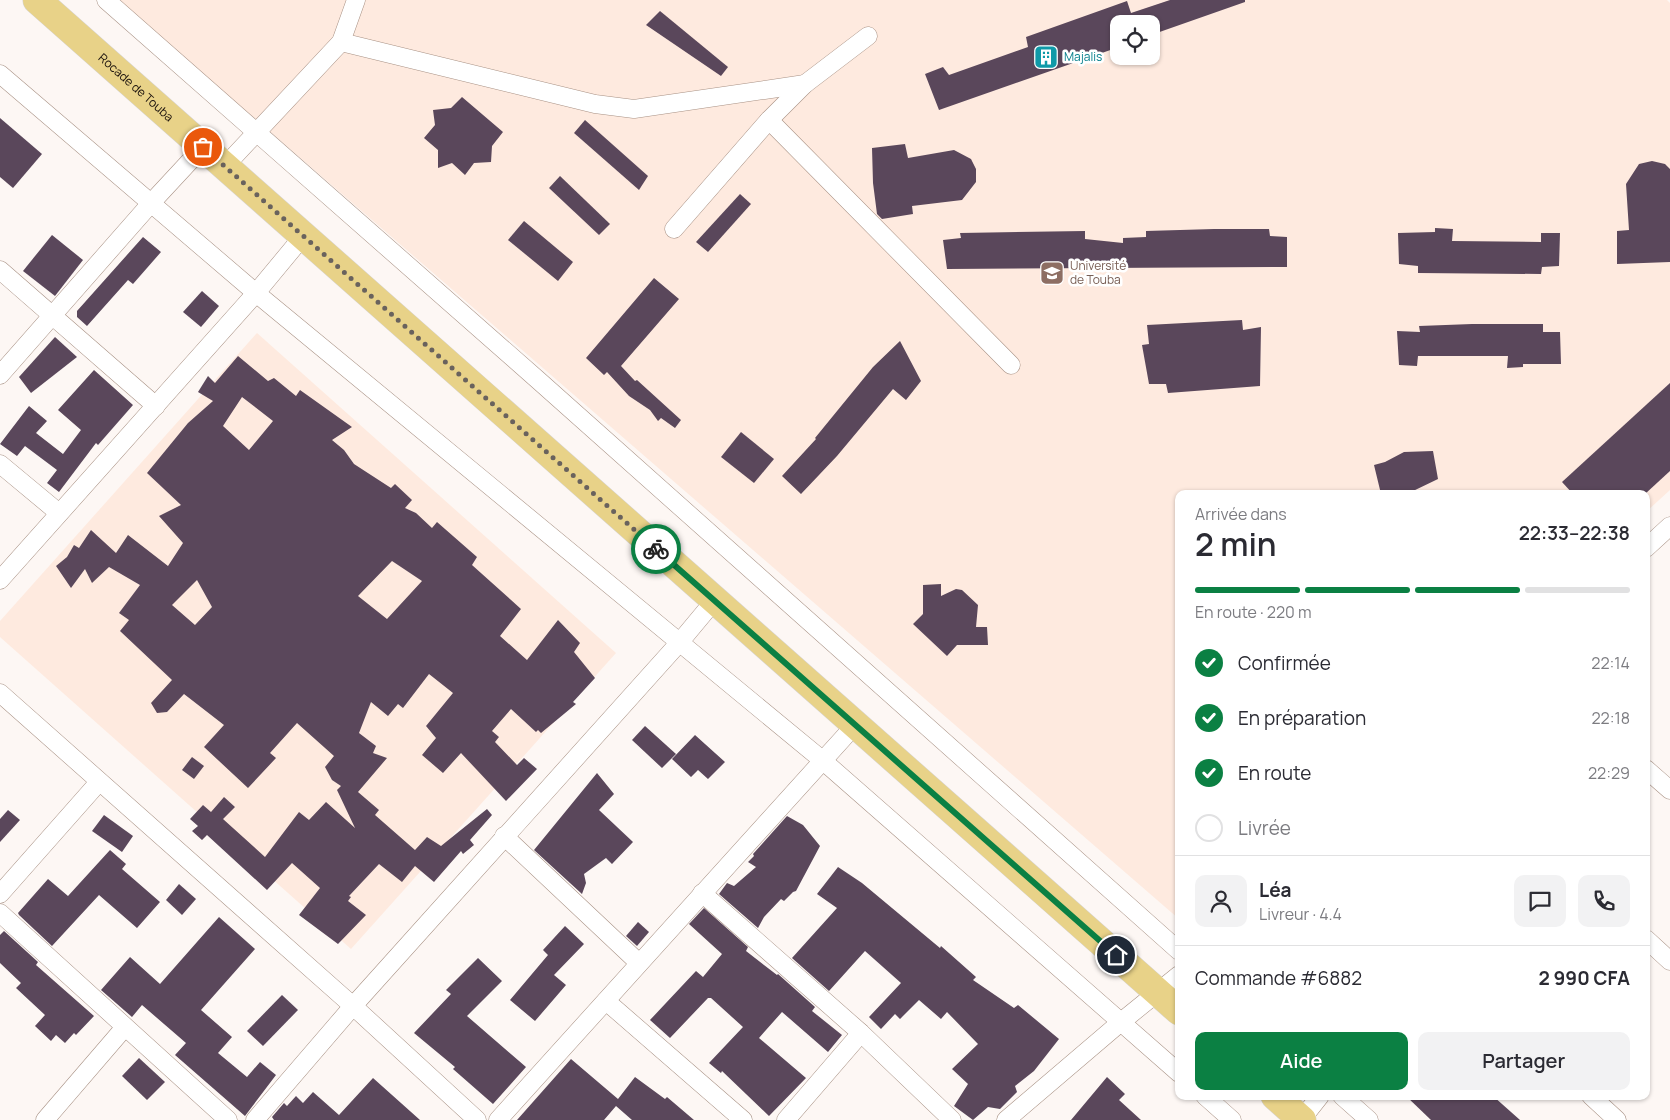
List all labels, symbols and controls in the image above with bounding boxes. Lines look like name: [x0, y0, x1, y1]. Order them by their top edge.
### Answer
map controls: [1110, 15, 1160, 65]
button: locate: [1110, 15, 1160, 65]
building icon: Majalis: [1033, 44, 1059, 70]
place label: Majalis: [1064, 48, 1102, 65]
street label: Rocade de Touba: [95, 49, 177, 125]
pin: [182, 126, 224, 168]
icon: bag: [189, 133, 217, 161]
place label: Université de Touba: [1070, 257, 1126, 288]
school or university icon: Université de Touba: [1039, 260, 1065, 286]
text: Arrivée dans: [1195, 503, 1287, 525]
text: 22:33–22:38: [1519, 520, 1630, 546]
text: 2 min: [1195, 522, 1277, 566]
courier: [631, 524, 681, 574]
icon: bike: [642, 535, 670, 563]
text: En route · 220 m: [1195, 601, 1312, 623]
icon: check: [1195, 649, 1223, 677]
text: Confirmée: [1238, 650, 1331, 676]
text: 22:14: [1591, 652, 1630, 674]
icon: check: [1195, 704, 1223, 732]
text: En préparation: [1238, 705, 1366, 731]
text: 22:18: [1591, 707, 1630, 729]
icon: check: [1195, 759, 1223, 787]
text: En route: [1238, 760, 1311, 786]
text: 22:29: [1588, 762, 1630, 784]
text: Livrée: [1238, 815, 1291, 841]
button: person: [1195, 875, 1247, 927]
button: chat: [1514, 875, 1566, 927]
button: phone: [1578, 875, 1630, 927]
text: Léa: [1259, 877, 1291, 903]
text: Livreur · 4.4: [1259, 903, 1342, 925]
pin: [1095, 934, 1137, 976]
icon: home: [1102, 941, 1130, 969]
text: Commande #6882: [1195, 965, 1362, 991]
text: 2 990 CFA: [1538, 965, 1630, 991]
button: Aide: [1195, 1032, 1408, 1090]
button: Partager: [1418, 1032, 1630, 1090]

